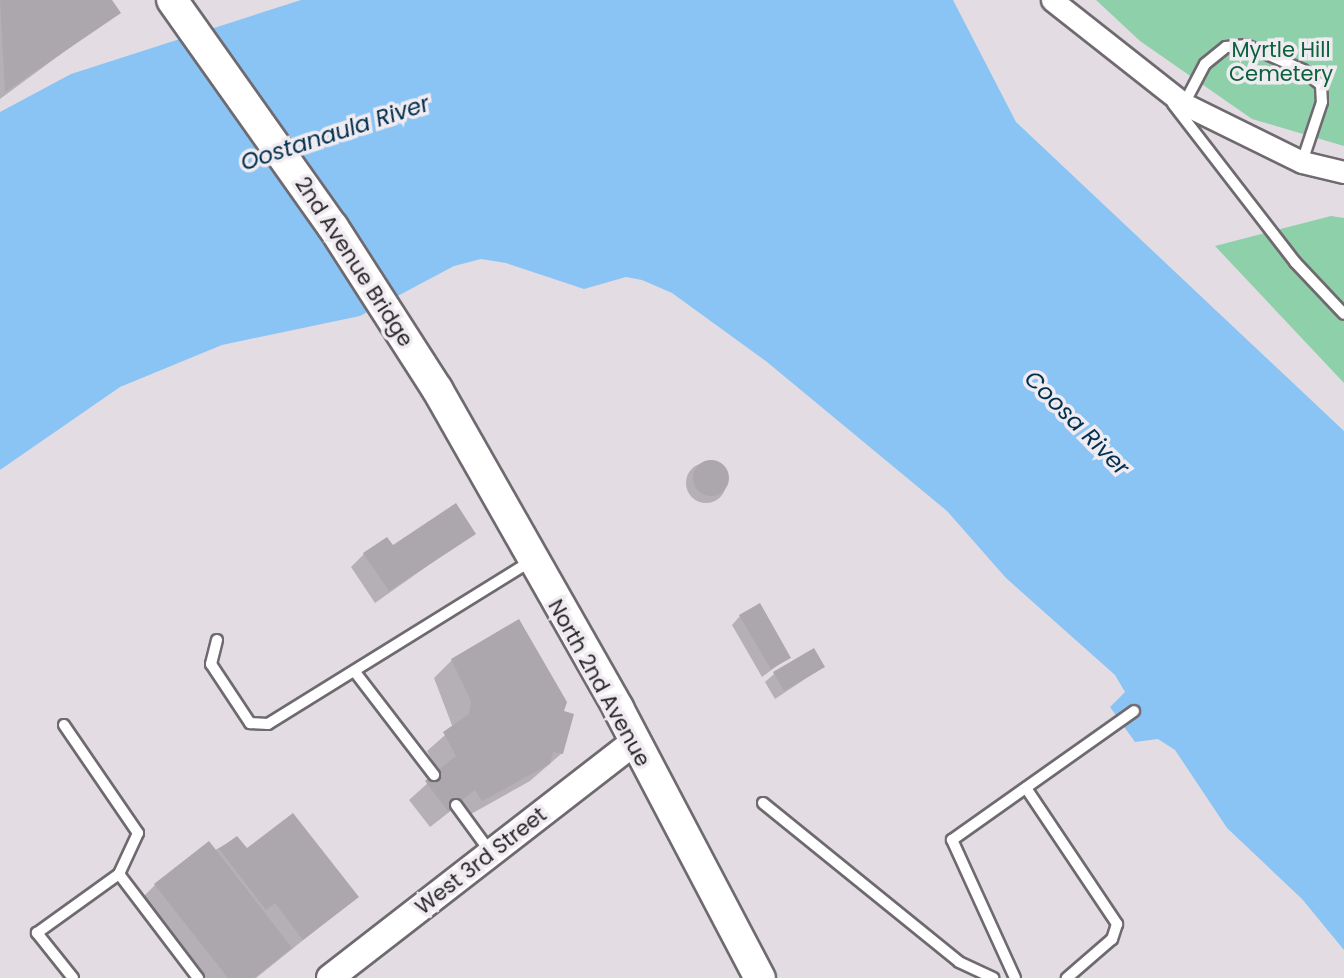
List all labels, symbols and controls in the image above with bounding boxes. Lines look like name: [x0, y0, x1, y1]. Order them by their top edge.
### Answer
park label: Myrtle Hill Cemetery: [1229, 37, 1333, 87]
water label: Oostanaula River: [237, 89, 433, 177]
street label: 2nd Avenue Bridge: [290, 173, 418, 351]
water label: Coosa River: [1019, 365, 1135, 481]
street label: North 2nd Avenue: [543, 595, 655, 771]
street label: West 3rd Street: [411, 802, 551, 920]

